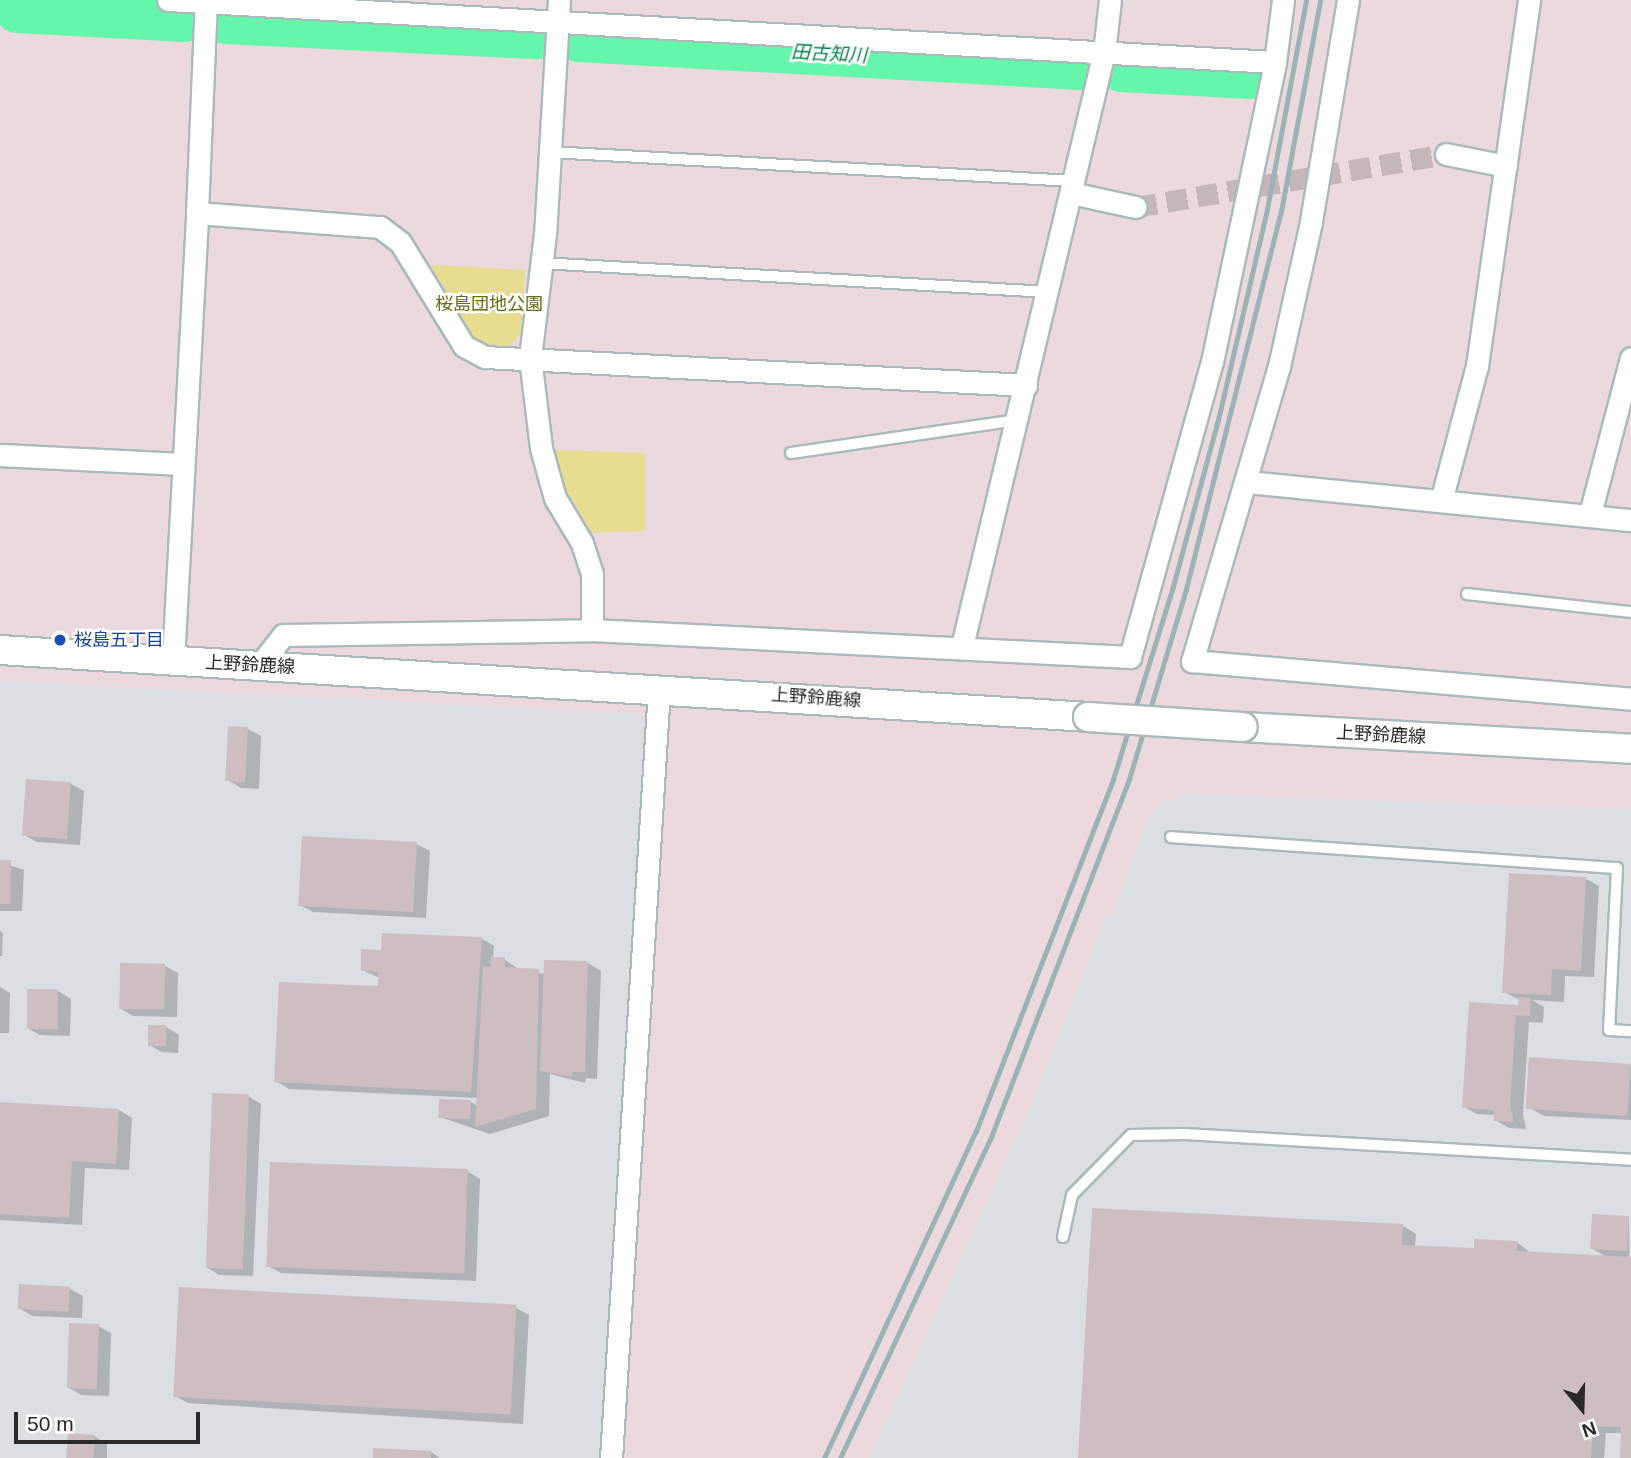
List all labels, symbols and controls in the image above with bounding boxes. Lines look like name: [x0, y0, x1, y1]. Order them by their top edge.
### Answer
water label: 田古知川: [790, 41, 868, 67]
park label: 桜島団地公園: [435, 293, 543, 315]
place label: 桜島五丁目: [74, 629, 164, 651]
marker: 桜島五丁目: [52, 632, 68, 648]
street label: 上野鈴鹿線: [204, 652, 296, 678]
street label: 上野鈴鹿線: [770, 684, 862, 712]
street label: 上野鈴鹿線: [1335, 722, 1427, 748]
north arrow: [1547, 1374, 1617, 1444]
scale bar: [18, 1398, 203, 1442]
text: 50 m: [27, 1412, 74, 1435]
text: N: [1579, 1417, 1599, 1441]

